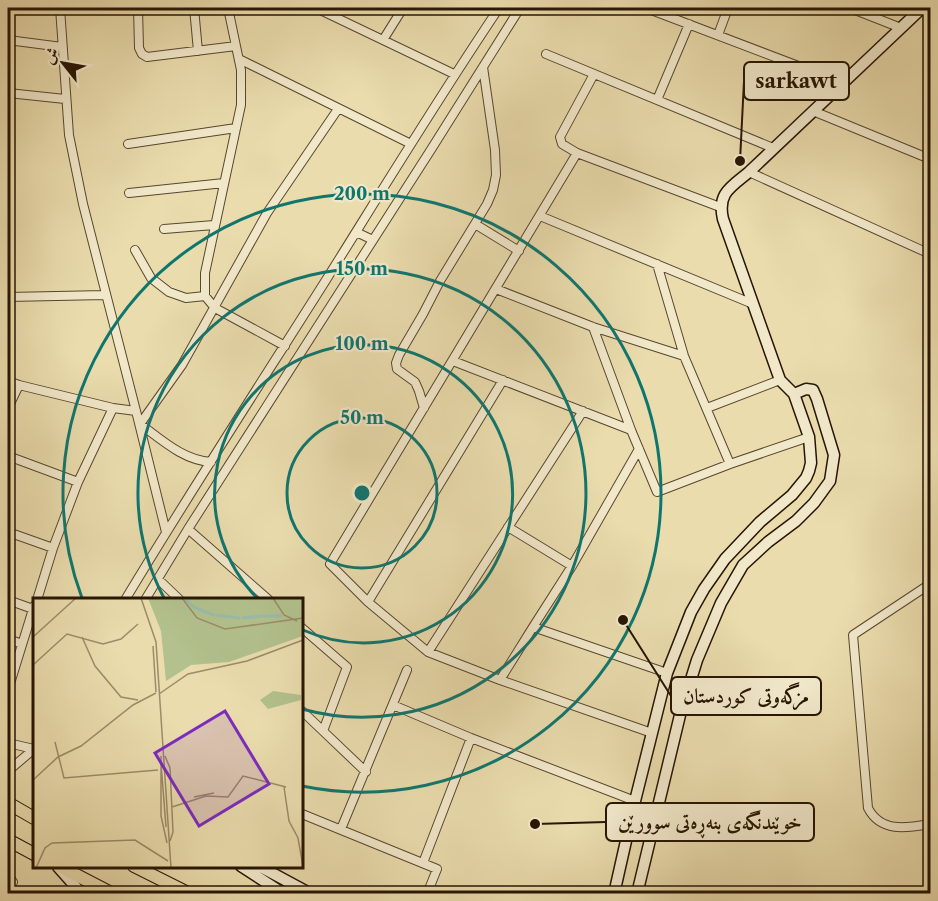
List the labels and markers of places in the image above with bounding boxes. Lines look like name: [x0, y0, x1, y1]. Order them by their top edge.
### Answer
callout: sarkawt: [744, 62, 849, 100]
centre of rings: [352, 483, 372, 503]
callout: مزگەوتی کوردستان: [671, 677, 821, 715]
callout: خوێندنگەی بنەڕەتی سوورێن: [606, 803, 814, 841]

